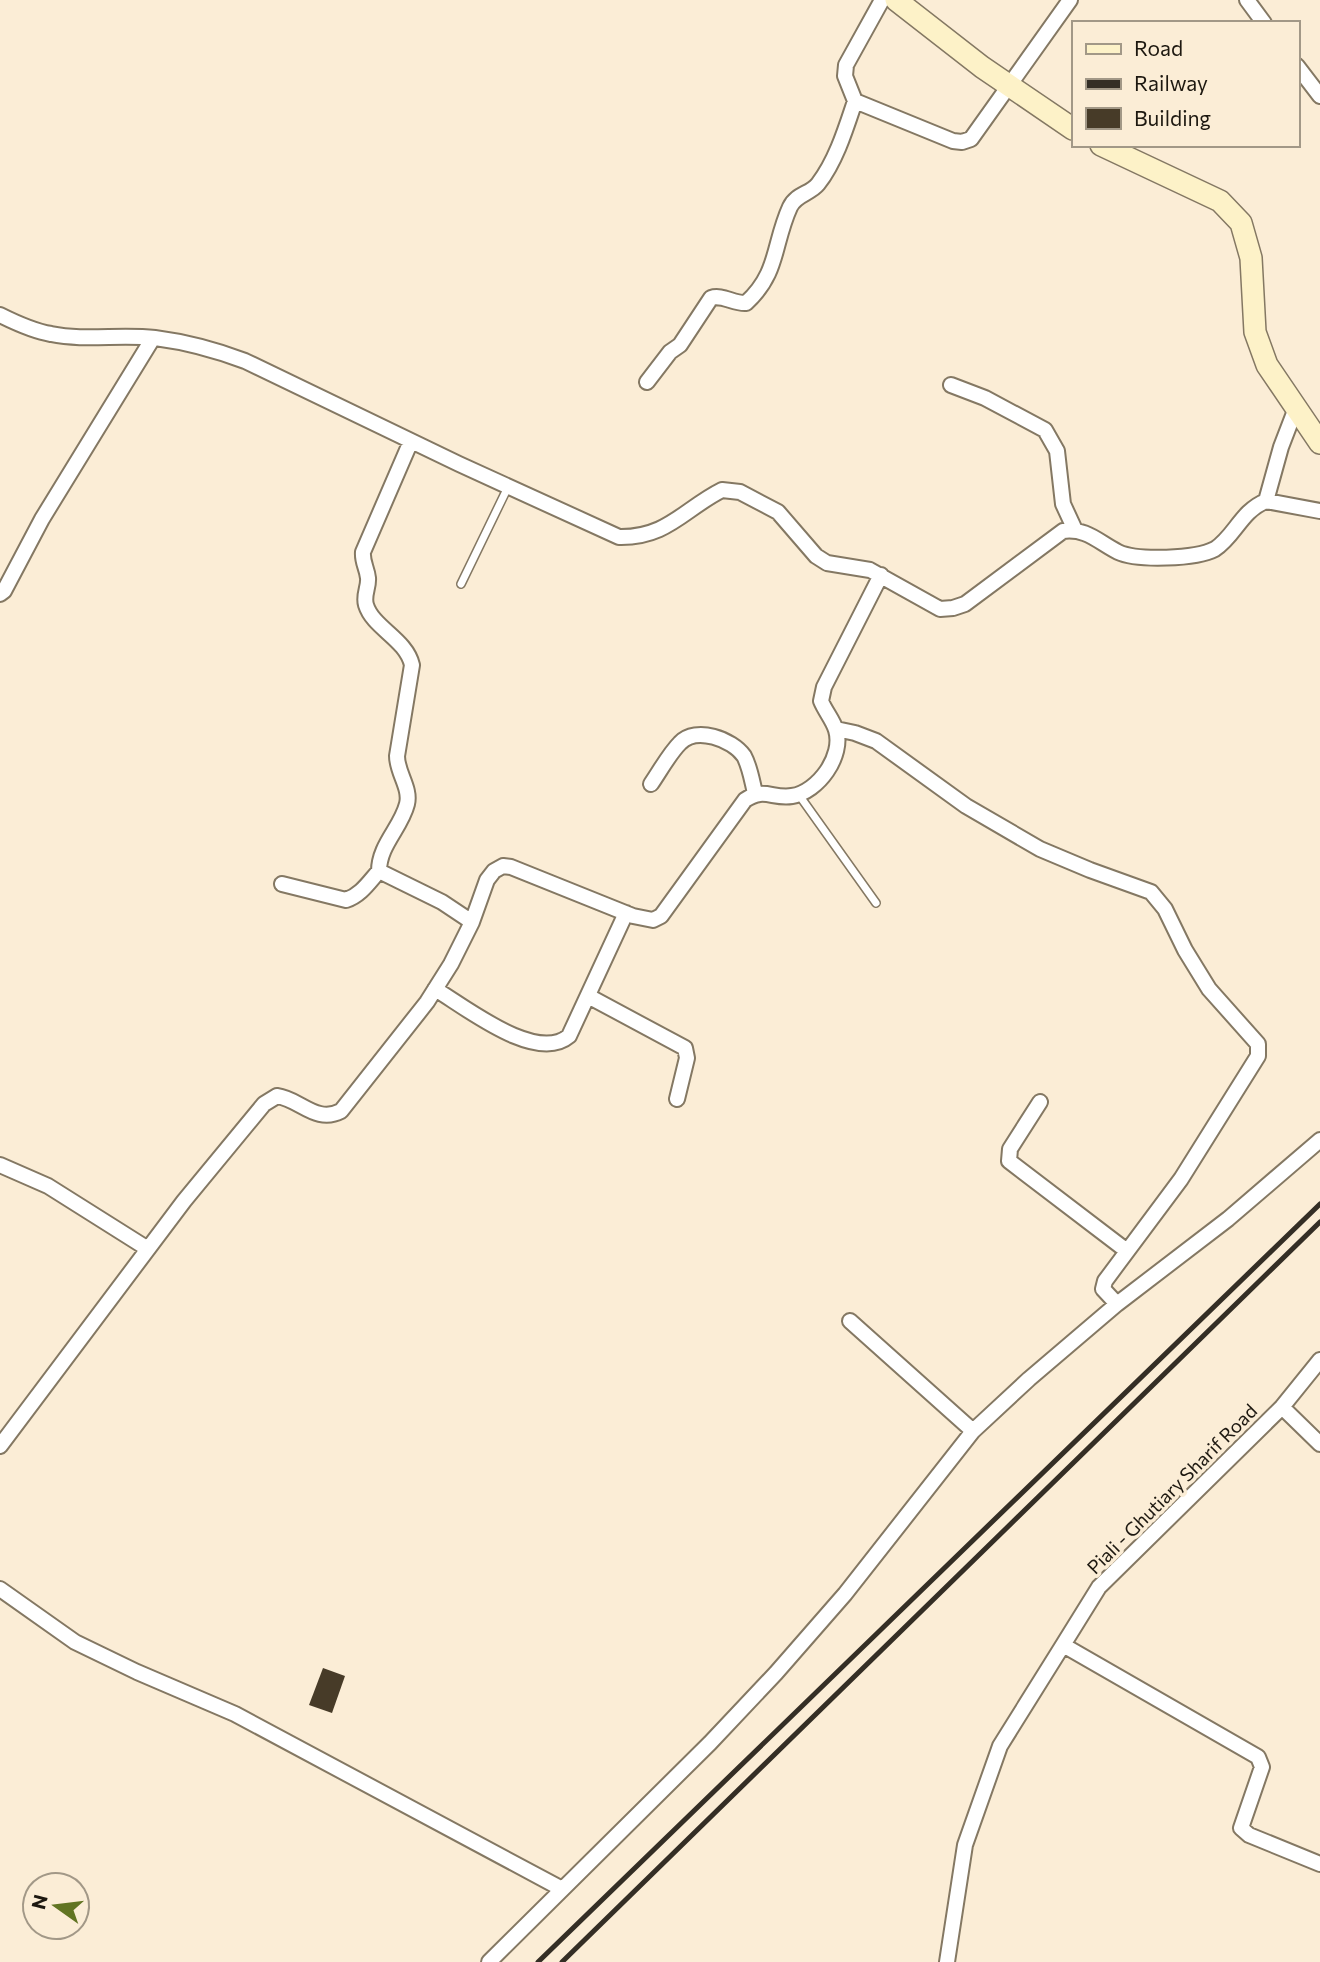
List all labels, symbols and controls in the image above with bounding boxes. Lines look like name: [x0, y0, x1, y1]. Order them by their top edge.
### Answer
legend: [1072, 21, 1299, 147]
text: Road: [1134, 35, 1183, 60]
text: Railway: [1134, 70, 1208, 95]
text: Building: [1134, 105, 1211, 130]
street label: Piali - Ghutiary Sharif Road: [1082, 1399, 1261, 1578]
north arrow: [21, 1871, 91, 1941]
text: N: [26, 1892, 52, 1911]

